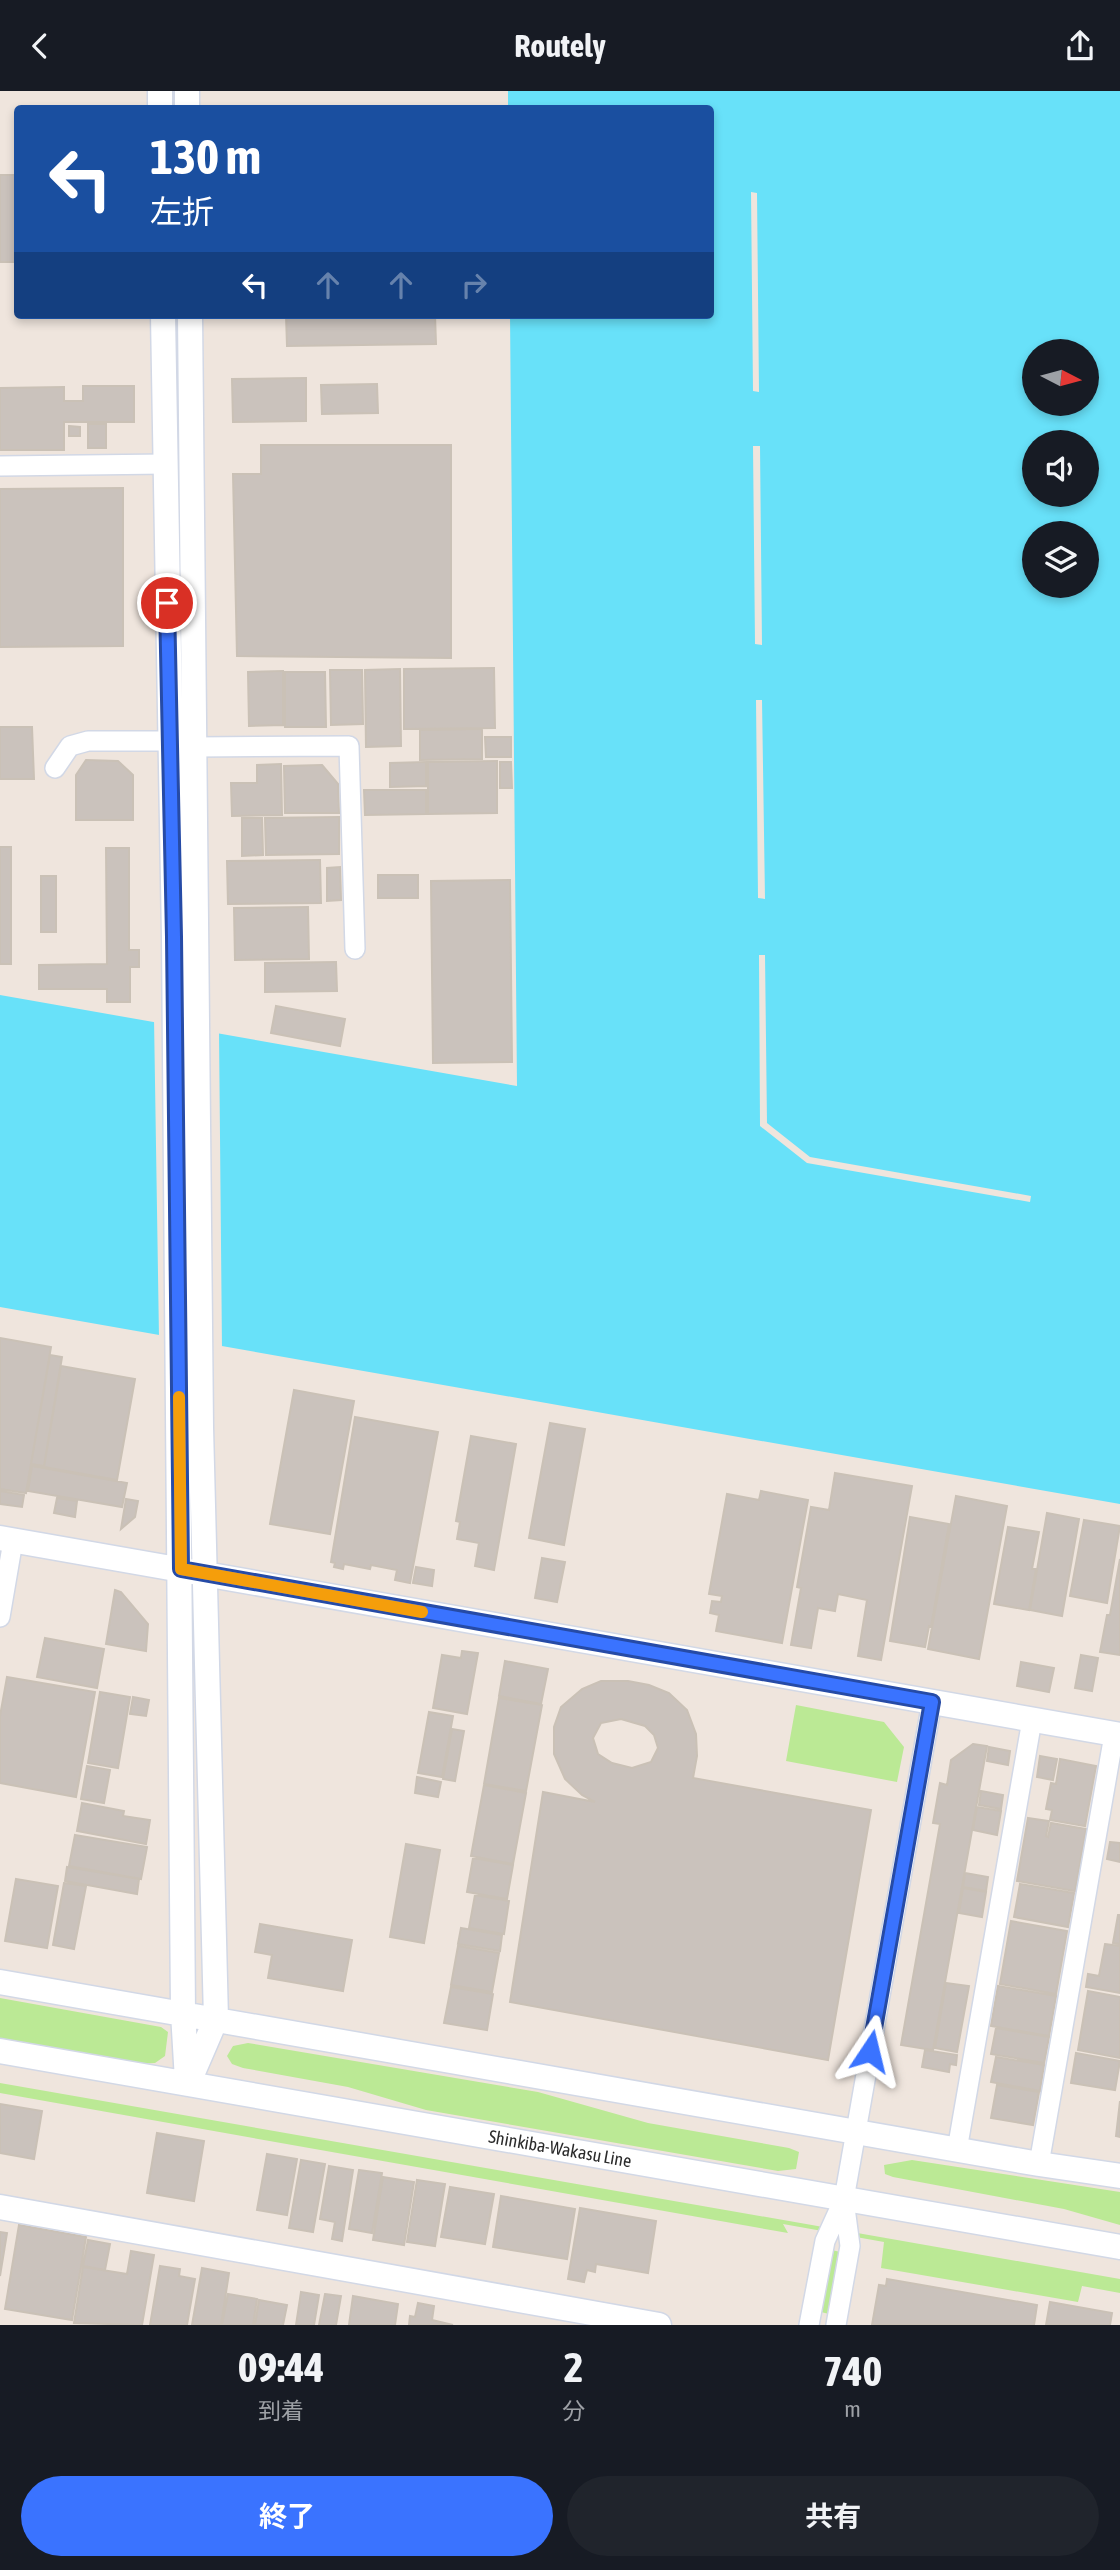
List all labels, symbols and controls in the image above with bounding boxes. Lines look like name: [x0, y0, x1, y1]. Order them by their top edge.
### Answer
icon: back: [21, 27, 59, 65]
text: Routely: [514, 27, 606, 64]
icon: share: [1061, 27, 1099, 65]
text: 130 m: [150, 128, 261, 184]
icon: left: [35, 133, 126, 224]
text: 左折: [150, 193, 214, 230]
icon: left: [236, 266, 274, 304]
icon: ahead: [309, 266, 347, 304]
icon: ahead: [382, 266, 420, 304]
icon: right: [455, 266, 493, 304]
north arrow: [1022, 339, 1099, 417]
map controls: [1022, 339, 1099, 598]
button: sound: [1022, 430, 1099, 507]
button: layers: [1022, 521, 1099, 598]
pin: [137, 573, 197, 633]
icon: arrive: [148, 584, 186, 622]
position arrow: [833, 2014, 907, 2088]
street label: Shinkiba-Wakasu Line: [487, 2126, 633, 2171]
text: 09:44: [238, 2343, 324, 2391]
text: 2: [564, 2343, 583, 2391]
text: 740: [823, 2347, 882, 2395]
text: m: [844, 2396, 861, 2422]
text: 到着: [258, 2398, 304, 2424]
text: 分: [562, 2398, 585, 2424]
button: 終了: [21, 2476, 553, 2556]
button: 共有: [567, 2476, 1099, 2556]

